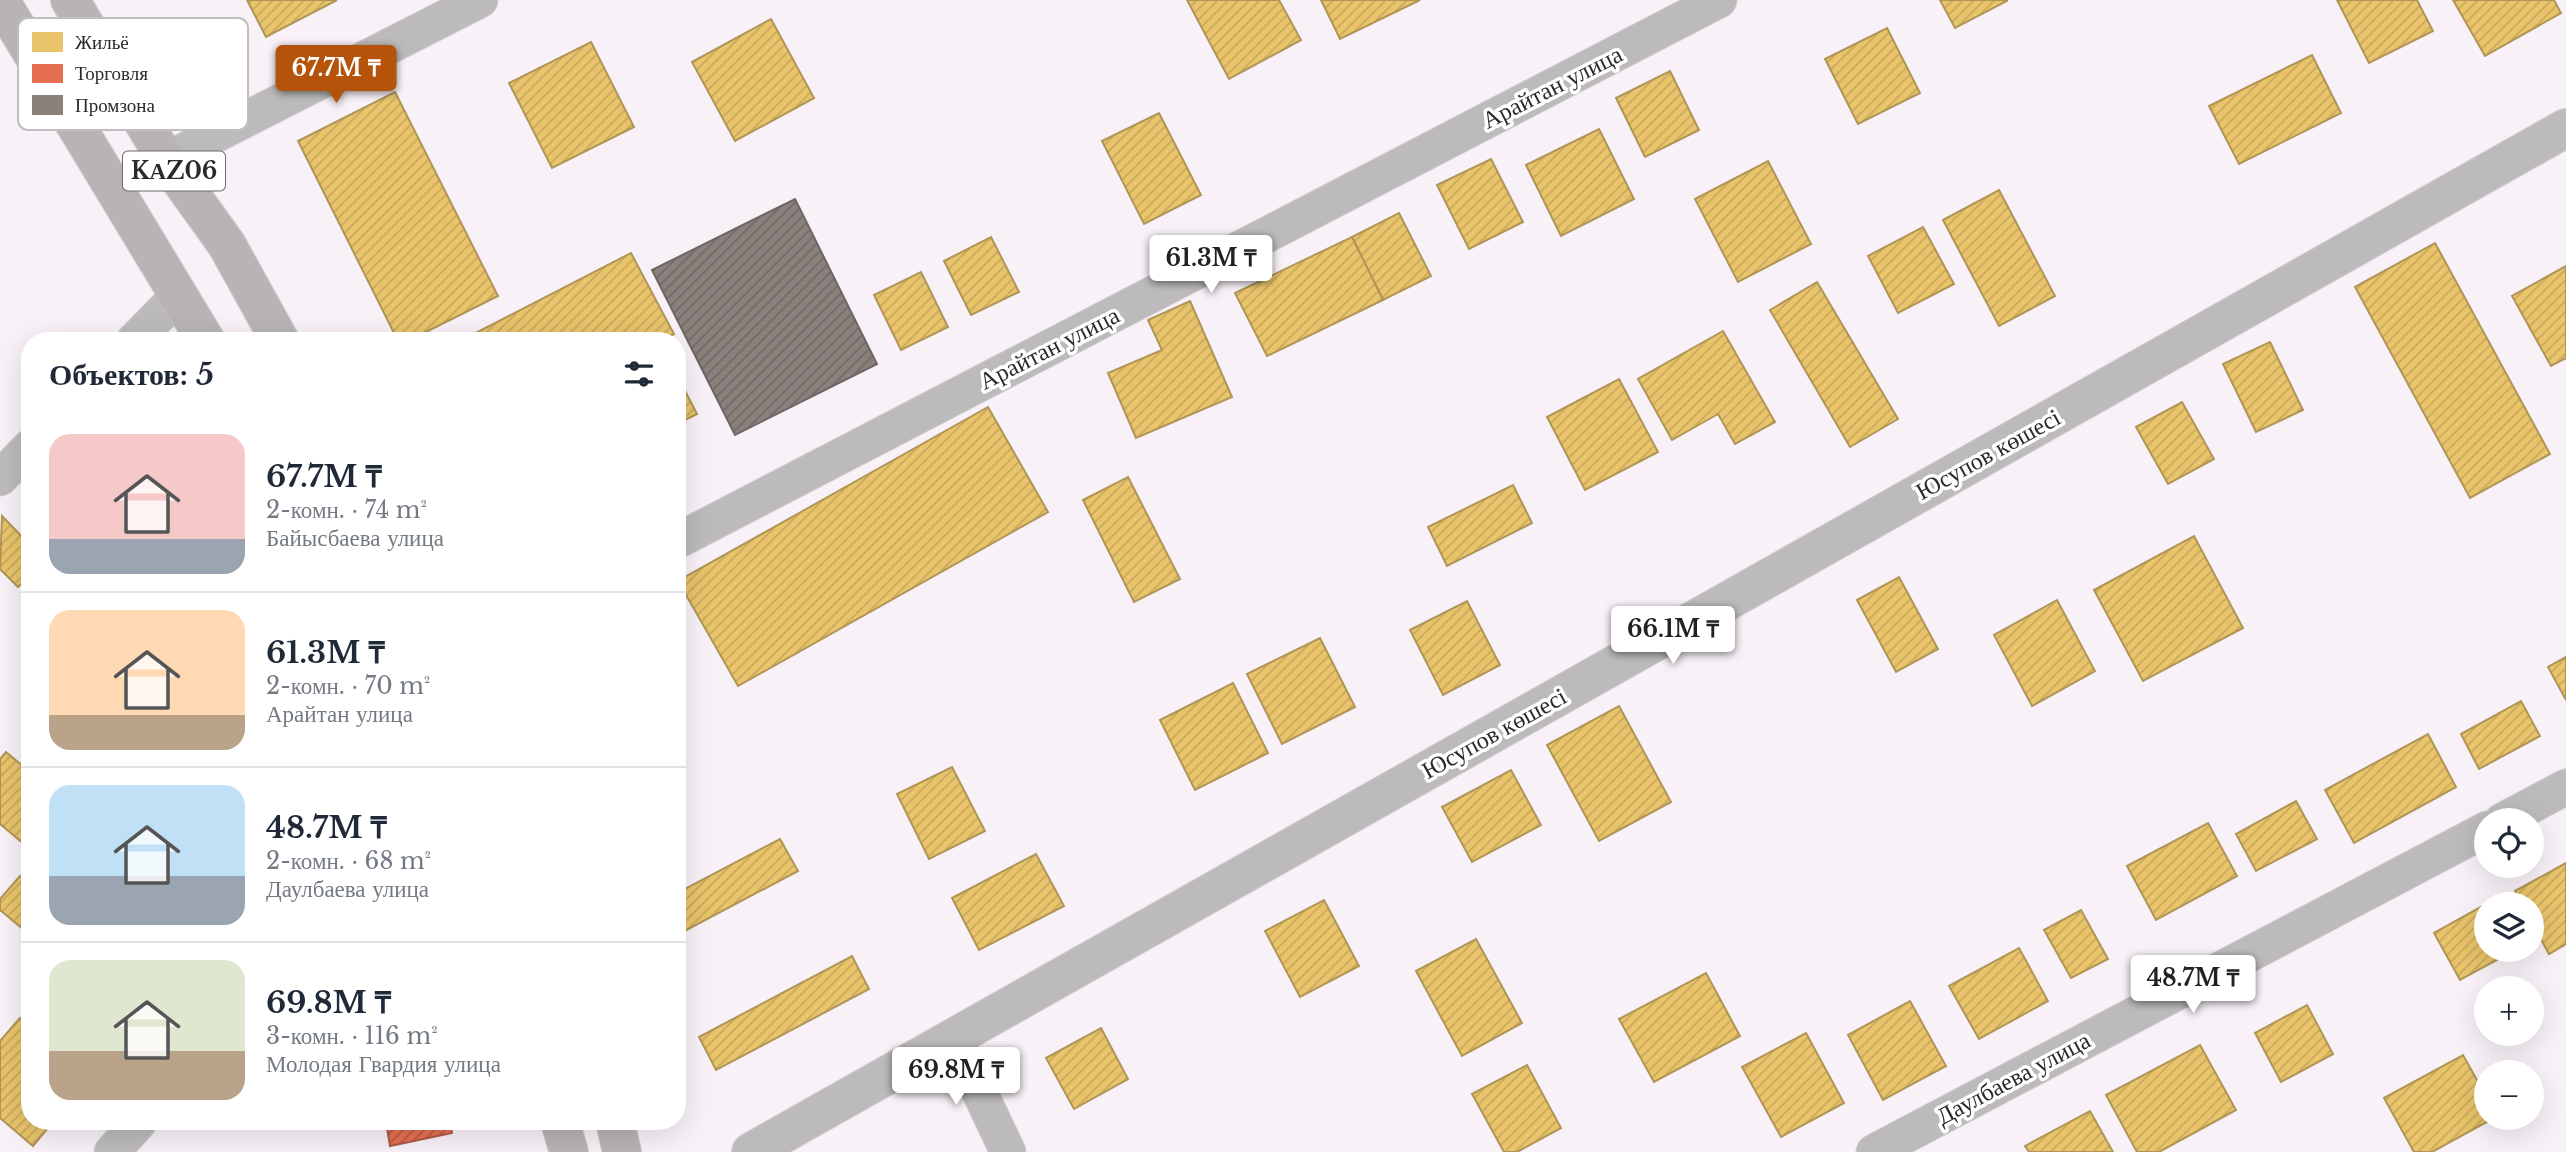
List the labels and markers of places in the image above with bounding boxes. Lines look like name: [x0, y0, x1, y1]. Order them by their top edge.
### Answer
pin: 67.7M ₸: [271, 46, 401, 105]
pin: 61.3M ₸: [1146, 236, 1276, 295]
pin: 66.1M ₸: [1608, 606, 1738, 666]
pin: 48.7M ₸: [2128, 956, 2258, 1015]
pin: 69.8M ₸: [891, 1048, 1021, 1107]

